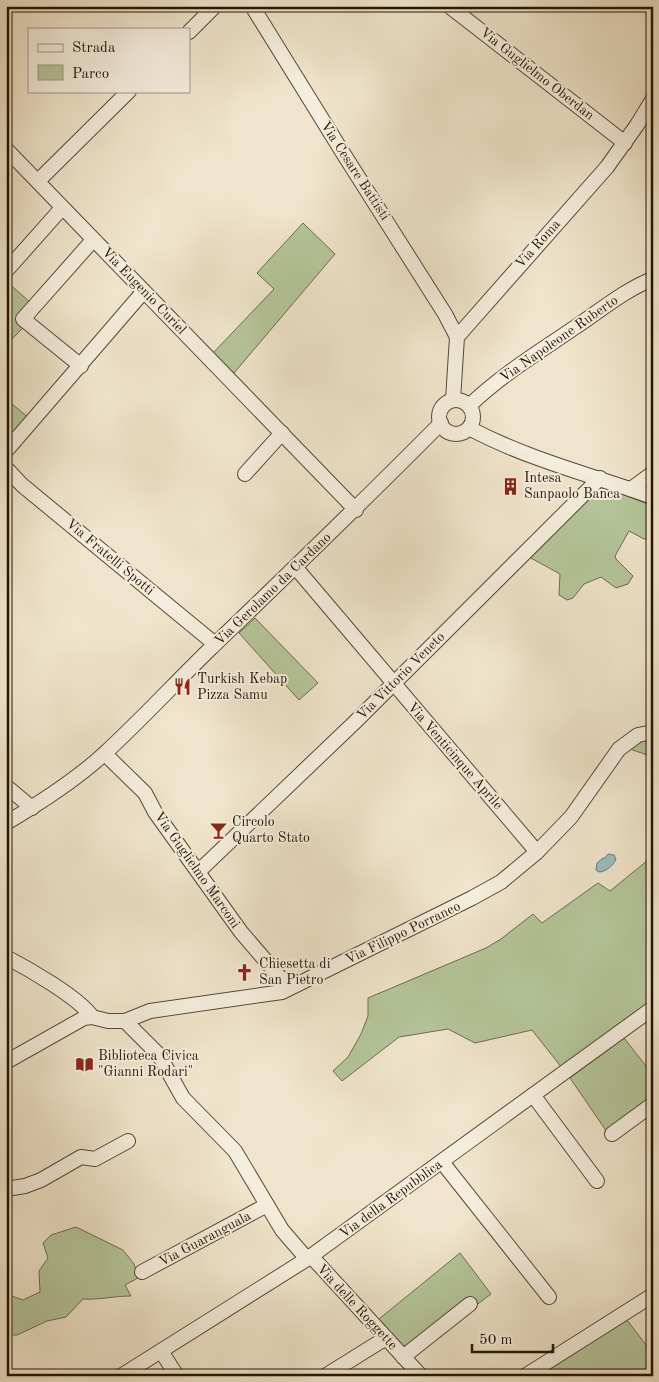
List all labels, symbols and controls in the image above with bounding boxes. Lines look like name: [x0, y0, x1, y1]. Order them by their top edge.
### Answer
street label: Via Guglielmo Oberdan: [477, 25, 597, 123]
legend: [28, 28, 190, 92]
text: Strada: [72, 41, 116, 56]
text: Parco: [72, 67, 109, 82]
street label: Via Cesare Battisti: [318, 119, 392, 223]
street label: Via Roma: [513, 217, 563, 271]
street label: Via Eugenio Curiel: [99, 245, 189, 337]
street label: Via Napoleone Ruberto: [497, 293, 621, 385]
place label: Intesa Sanpaolo Banca: [524, 471, 620, 501]
building icon: Intesa Sanpaolo Banca: [500, 476, 520, 496]
street label: Via Fratelli Spotti: [63, 516, 157, 598]
street label: Via Gerolamo da Cardano: [212, 530, 334, 648]
street label: Via Vittorio Veneto: [354, 629, 448, 723]
place label: Turkish Kebap Pizza Samu: [197, 672, 287, 702]
restaurant icon: Turkish Kebap Pizza Samu: [173, 677, 193, 697]
street label: Via Venticinque Aprile: [405, 700, 505, 812]
street label: Via Guglielmo Marconi: [152, 809, 243, 931]
place label: Circolo Quarto Stato: [232, 815, 310, 845]
bar icon: Circolo Quarto Stato: [208, 820, 228, 840]
street label: Via Filippo Porraneo: [343, 899, 463, 967]
place label: Chiesetta di San Pietro: [259, 957, 331, 987]
church icon: Chiesetta di San Pietro: [235, 962, 255, 982]
place label: Biblioteca Civica "Gianni Rodari": [98, 1049, 199, 1079]
library icon: Biblioteca Civica "Gianni Rodari": [74, 1054, 94, 1074]
street label: Via della Repubblica: [337, 1157, 445, 1241]
street label: Via Guaranguala: [157, 1209, 253, 1269]
street label: Via delle Roggette: [314, 1262, 400, 1352]
scale bar: [472, 1322, 553, 1354]
text: 50 m: [479, 1333, 513, 1348]

